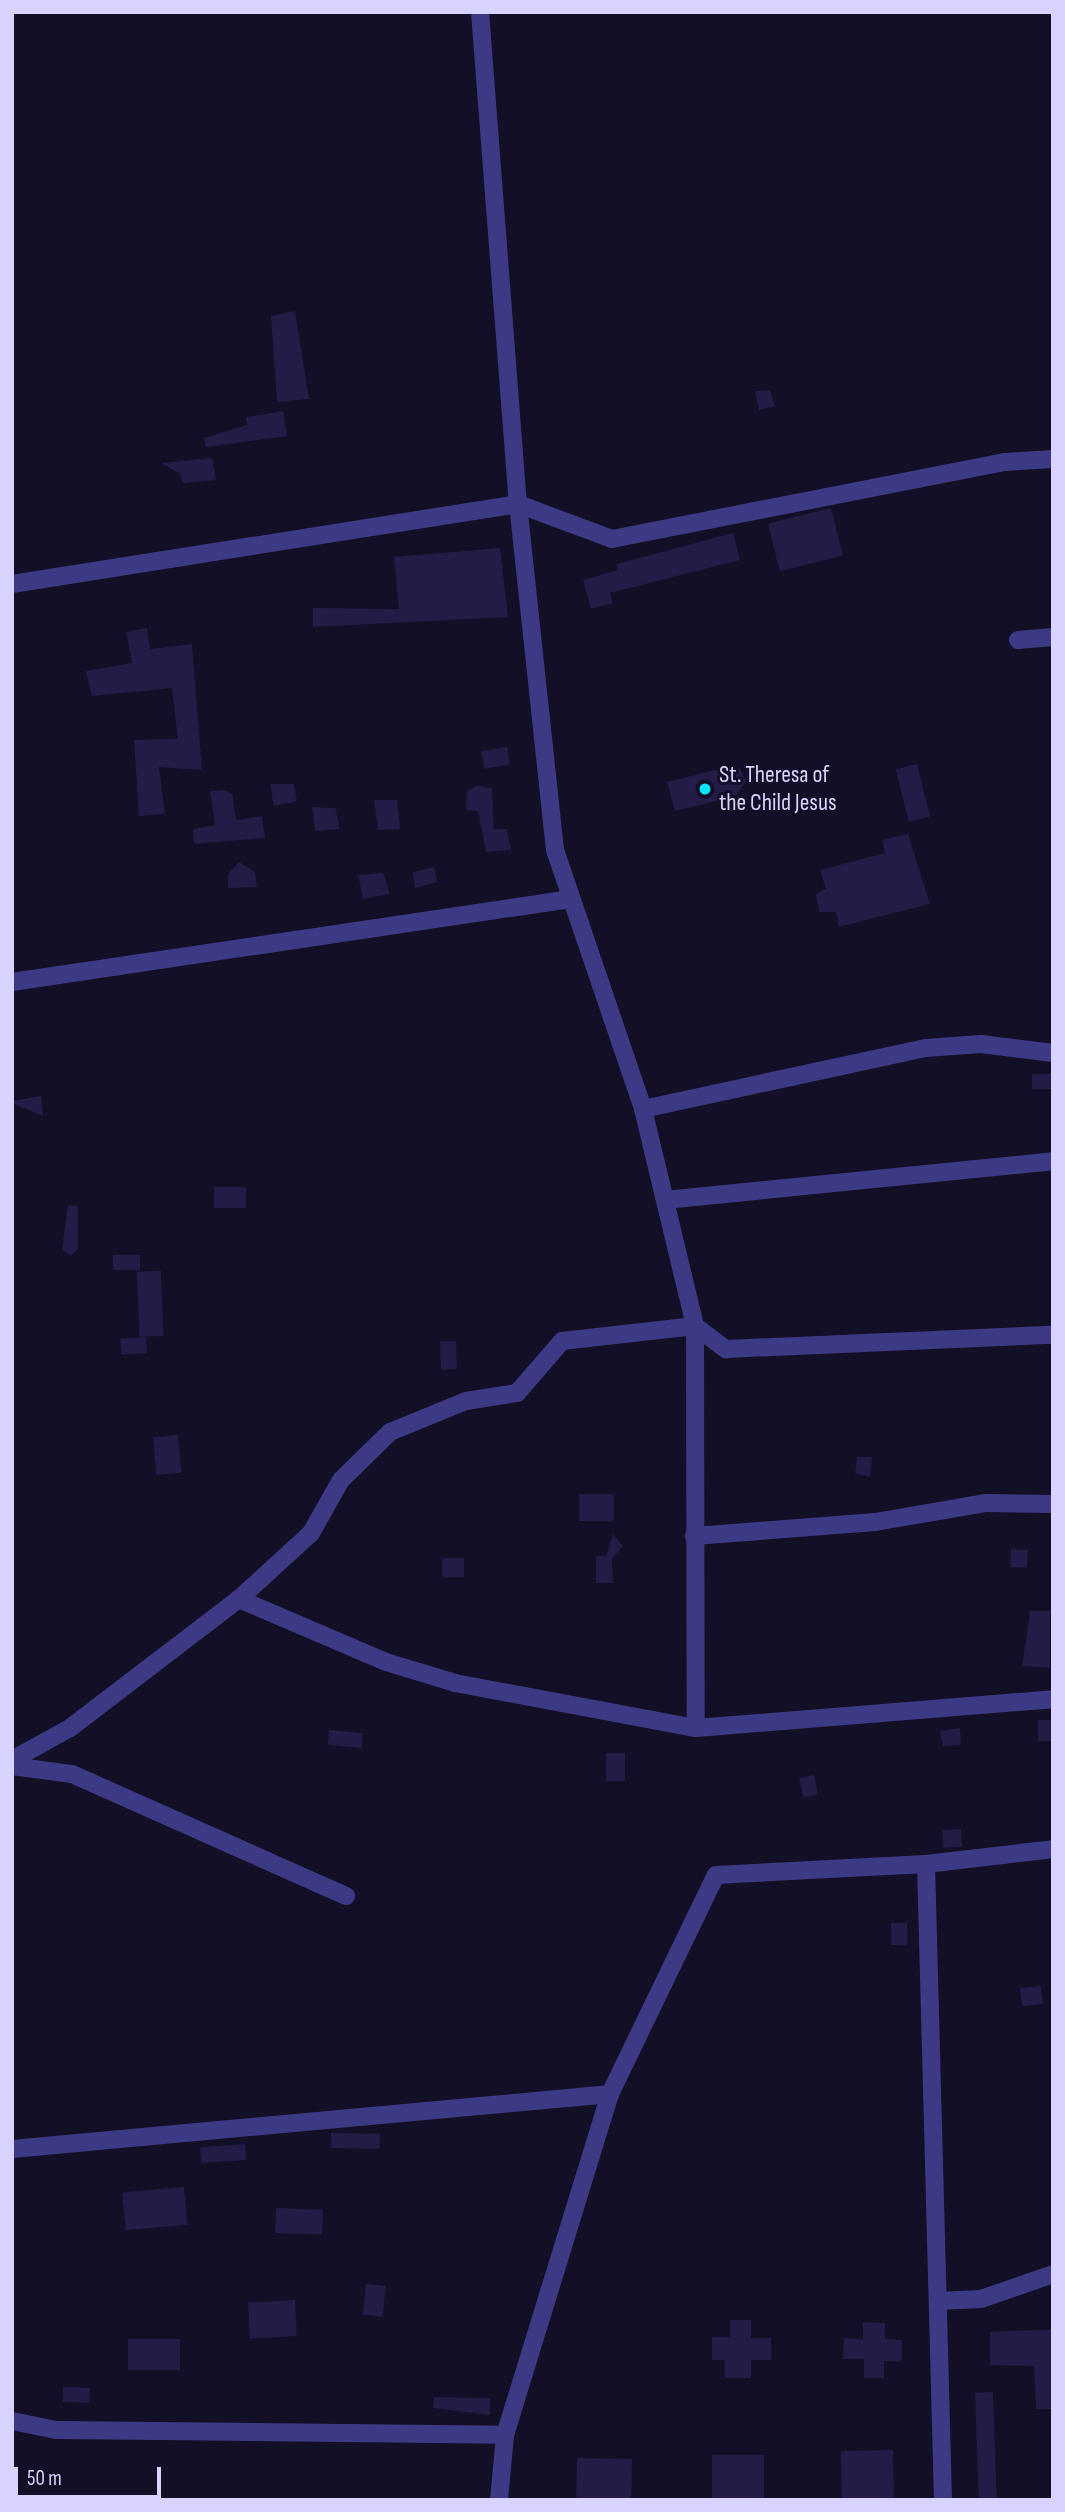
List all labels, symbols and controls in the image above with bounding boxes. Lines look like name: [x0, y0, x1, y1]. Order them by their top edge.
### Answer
place label: St. Theresa of the Child Jesus: [719, 761, 837, 817]
marker: St. Theresa of the Child Jesus: [697, 781, 713, 797]
scale bar: [18, 2452, 164, 2496]
text: 50 m: [27, 2466, 62, 2491]

